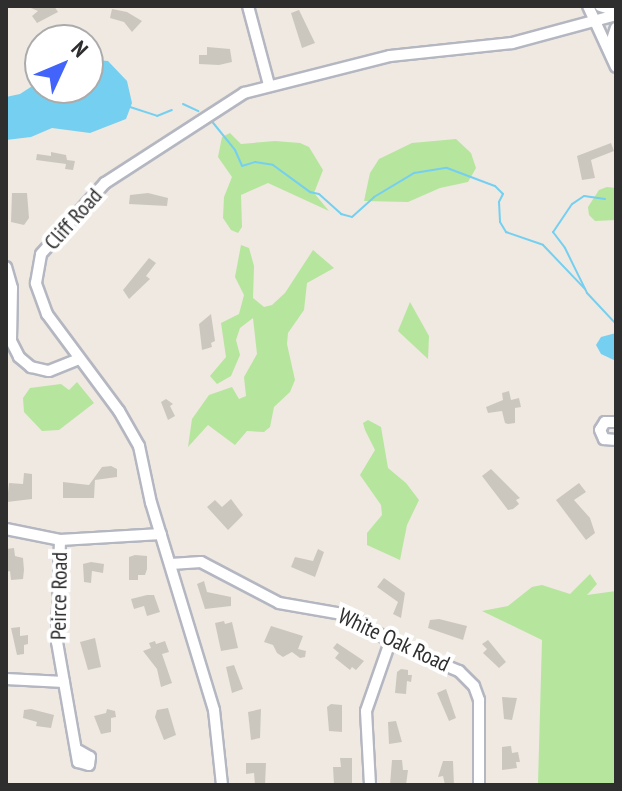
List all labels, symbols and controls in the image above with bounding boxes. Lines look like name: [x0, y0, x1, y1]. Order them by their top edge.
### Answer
north arrow: [24, 24, 104, 104]
text: N: [66, 35, 94, 63]
street label: Cliff Road: [39, 183, 107, 255]
street label: Peirce Road: [45, 552, 73, 640]
street label: White Oak Road: [334, 603, 454, 677]

